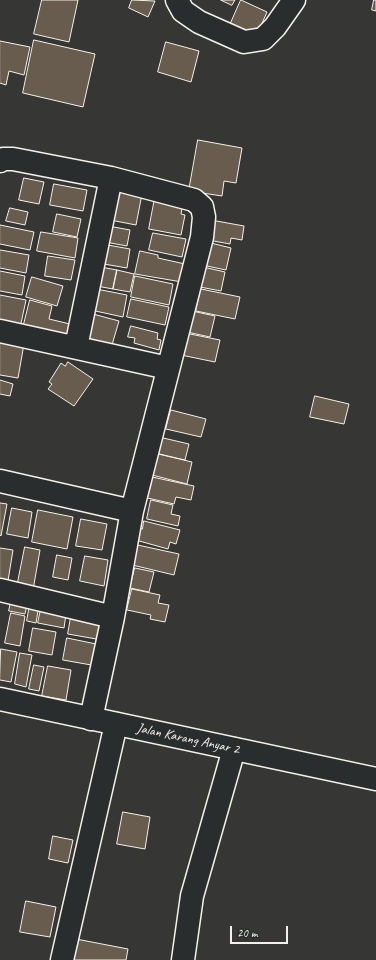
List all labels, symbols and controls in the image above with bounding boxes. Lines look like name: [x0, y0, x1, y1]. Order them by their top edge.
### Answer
street label: Jalan Karang Anyar 2: [135, 720, 241, 758]
scale bar: [232, 918, 290, 944]
text: 20 m: [237, 925, 257, 941]

